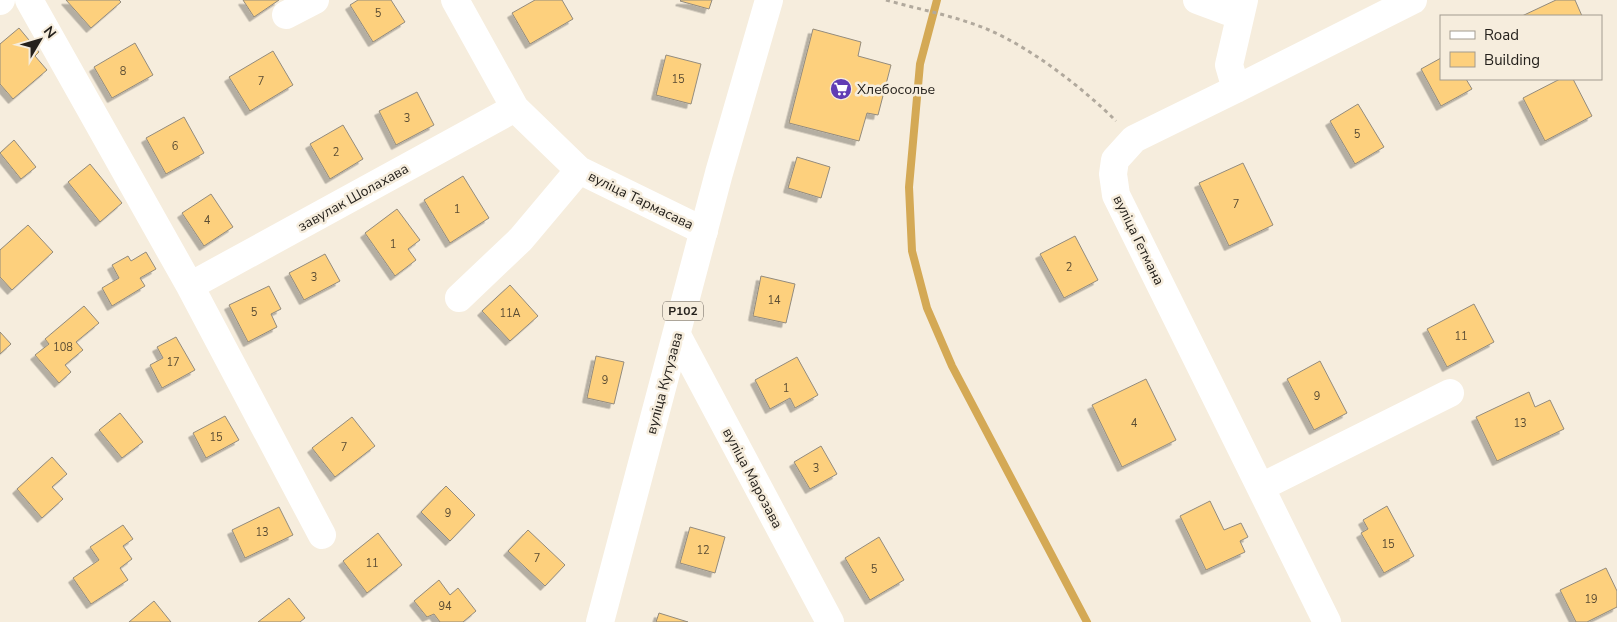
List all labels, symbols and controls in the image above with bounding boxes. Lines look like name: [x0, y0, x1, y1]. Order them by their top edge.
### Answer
house number: 5: [375, 6, 382, 21]
north arrow: [15, 15, 65, 65]
legend: [1440, 15, 1602, 80]
text: N: [39, 22, 61, 42]
text: Road: [1484, 25, 1519, 45]
text: Building: [1484, 50, 1540, 70]
house number: 8: [120, 64, 127, 79]
house number: 15: [671, 72, 685, 87]
house number: 7: [258, 74, 264, 89]
supermarket icon: Хлебосолье: [829, 77, 853, 101]
place label: Хлебосолье: [857, 80, 935, 99]
house number: 3: [404, 111, 410, 126]
house number: 5: [1354, 127, 1361, 142]
house number: 6: [172, 139, 179, 154]
house number: 2: [333, 145, 339, 160]
street label: завулак Шолахава: [294, 159, 412, 236]
street label: вуліца Тармасава: [585, 167, 697, 234]
street label: вуліца Гетмана: [1109, 192, 1169, 288]
house number: 7: [1233, 197, 1239, 212]
house number: 1: [454, 202, 460, 217]
house number: 4: [204, 213, 211, 228]
house number: 1: [390, 237, 396, 252]
house number: 2: [1066, 260, 1072, 275]
house number: 3: [311, 270, 317, 285]
house number: 14: [767, 293, 781, 308]
road number: Р102: [663, 302, 703, 321]
house number: 5: [251, 305, 258, 320]
house number: 11А: [499, 306, 521, 321]
house number: 11: [1454, 329, 1468, 344]
street label: вуліца Кутузава: [642, 330, 687, 436]
house number: 108: [53, 340, 73, 355]
house number: 17: [166, 355, 180, 370]
house number: 9: [602, 373, 608, 388]
house number: 1: [783, 381, 789, 396]
house number: 9: [1314, 389, 1320, 404]
house number: 4: [1131, 416, 1138, 431]
house number: 13: [1513, 416, 1527, 431]
street label: вуліца Марозава: [718, 425, 787, 532]
house number: 15: [209, 430, 223, 445]
house number: 7: [341, 440, 347, 455]
house number: 3: [813, 461, 819, 476]
house number: 9: [445, 506, 451, 521]
house number: 13: [255, 525, 269, 540]
house number: 15: [1381, 537, 1395, 552]
house number: 12: [696, 543, 710, 558]
house number: 7: [534, 551, 540, 566]
house number: 11: [365, 556, 379, 571]
house number: 5: [871, 562, 878, 577]
house number: 19: [1584, 592, 1598, 607]
house number: 94: [438, 599, 452, 614]

